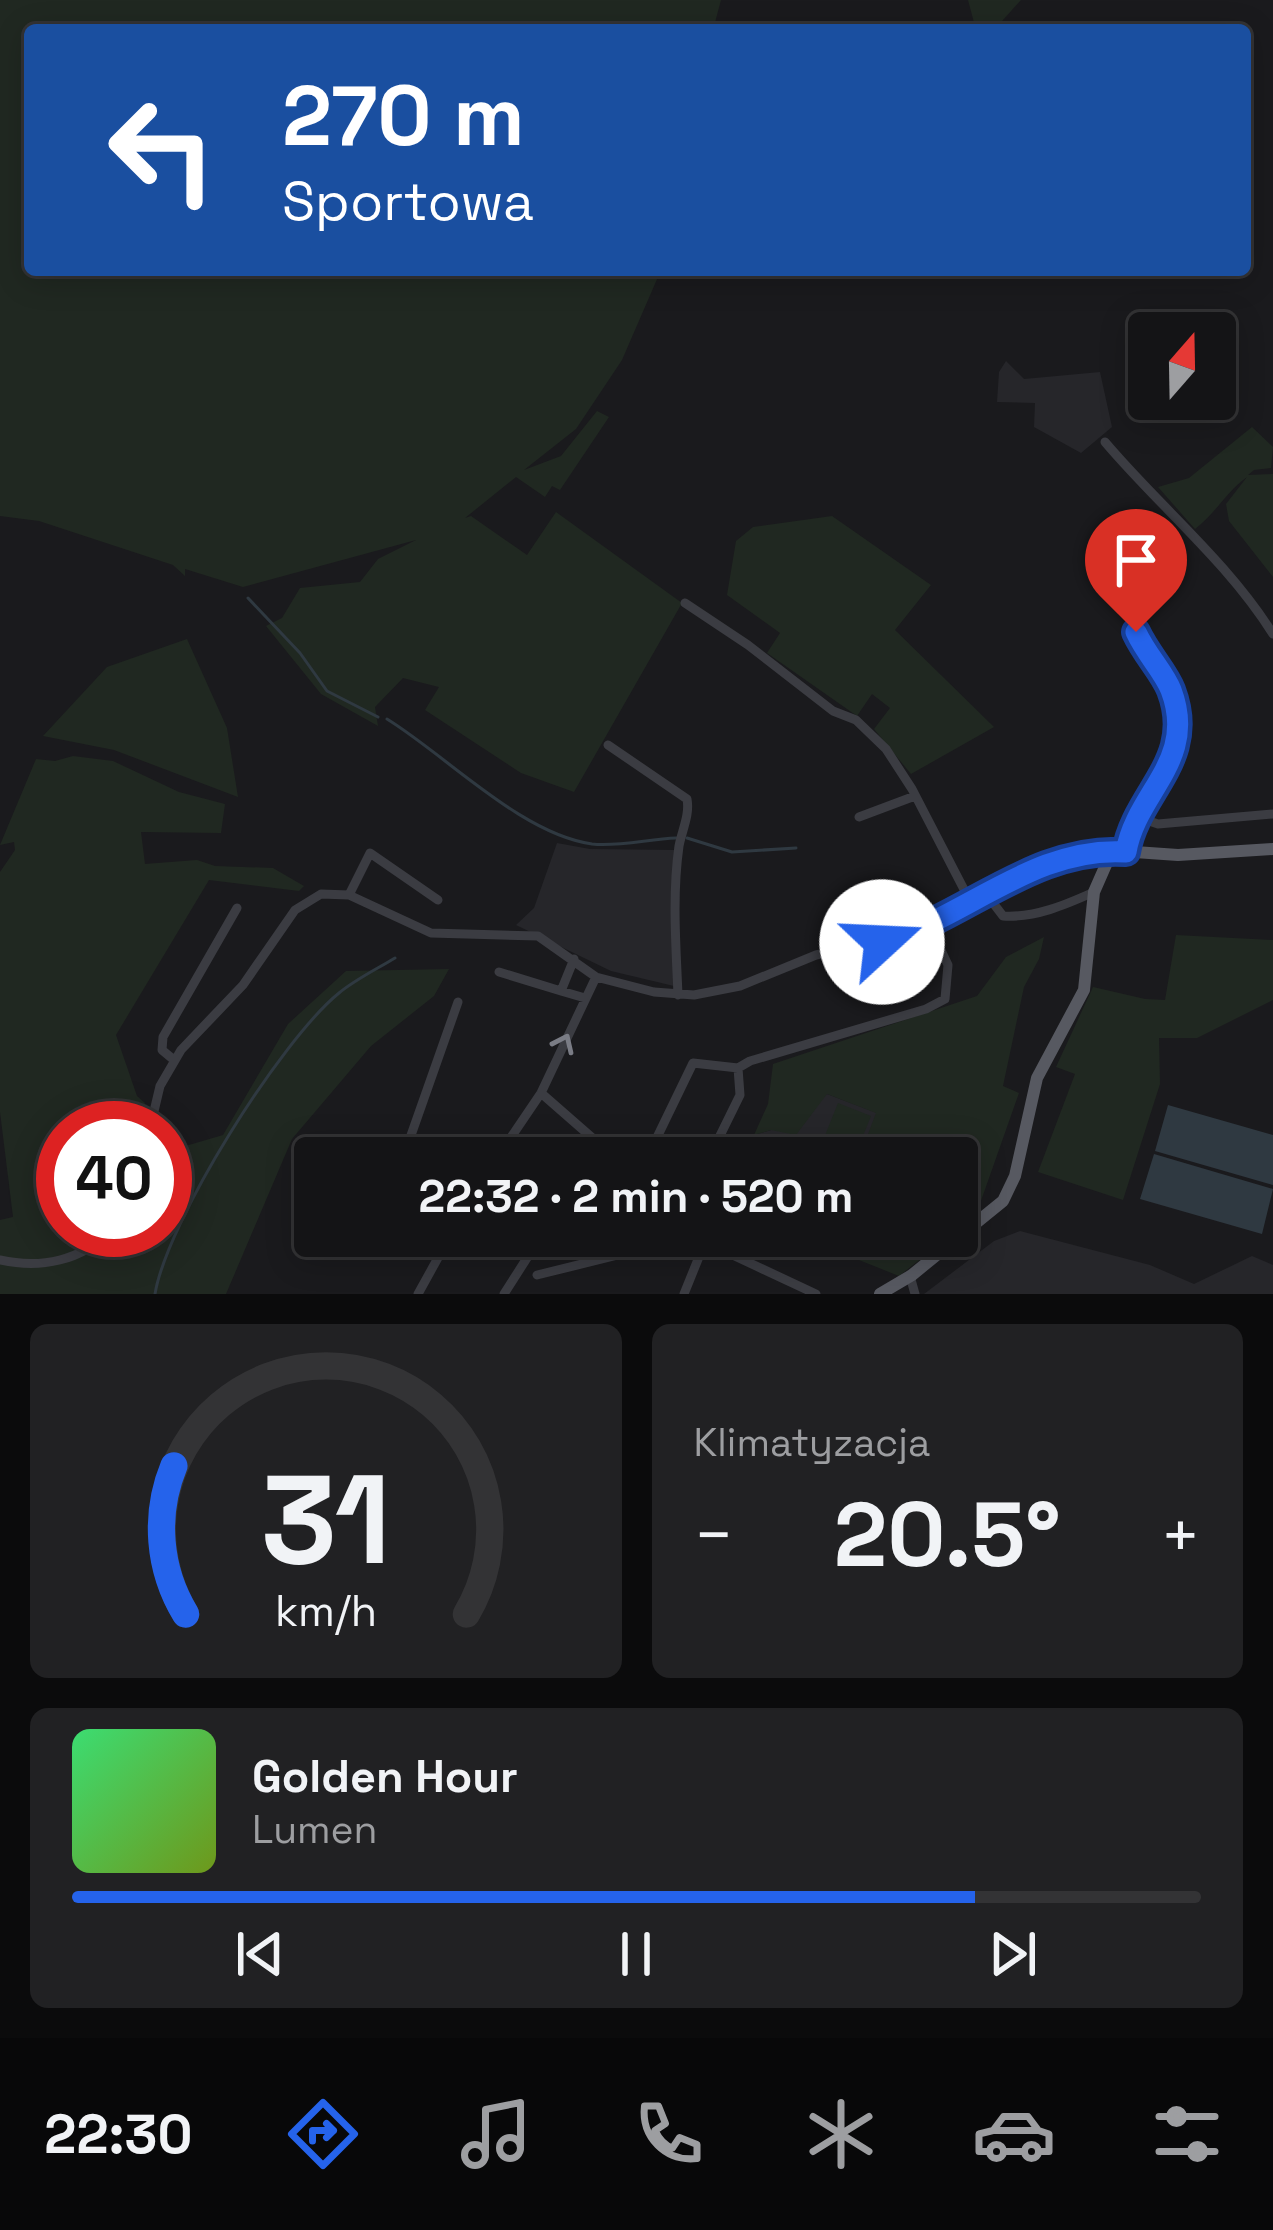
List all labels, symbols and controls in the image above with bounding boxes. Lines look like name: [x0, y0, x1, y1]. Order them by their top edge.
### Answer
text: 270 m: [282, 62, 525, 170]
icon: left: [84, 72, 240, 228]
text: Sportowa: [282, 167, 534, 236]
north arrow: [1128, 312, 1236, 420]
map controls: [1128, 312, 1236, 420]
pin: [1085, 509, 1187, 632]
icon: arrive: [1103, 527, 1169, 593]
position arrow: [819, 879, 945, 1005]
one-way arrow: [550, 1034, 574, 1055]
speed limit sign: 40: [36, 1101, 192, 1257]
text: 22:32 · 2 min · 520 m: [419, 1168, 853, 1225]
text: Klimatyzacja: [694, 1418, 930, 1467]
text: 31: [261, 1440, 391, 1599]
text: 20.5°: [834, 1477, 1061, 1592]
text: −: [694, 1493, 734, 1577]
text: +: [1160, 1493, 1201, 1577]
text: km/h: [275, 1584, 377, 1639]
text: Golden Hour: [252, 1748, 518, 1805]
text: Lumen: [252, 1805, 378, 1854]
icon: previous: [227, 1921, 293, 1987]
icon: pause: [603, 1921, 669, 1987]
icon: next: [980, 1921, 1046, 1987]
icon: directions: [281, 2092, 365, 2176]
icon: music: [454, 2092, 538, 2176]
icon: phone: [627, 2092, 711, 2176]
icon: climate: [799, 2092, 883, 2176]
icon: car: [972, 2092, 1056, 2176]
icon: filters: [1145, 2092, 1229, 2176]
text: 22:30: [44, 2100, 192, 2169]

